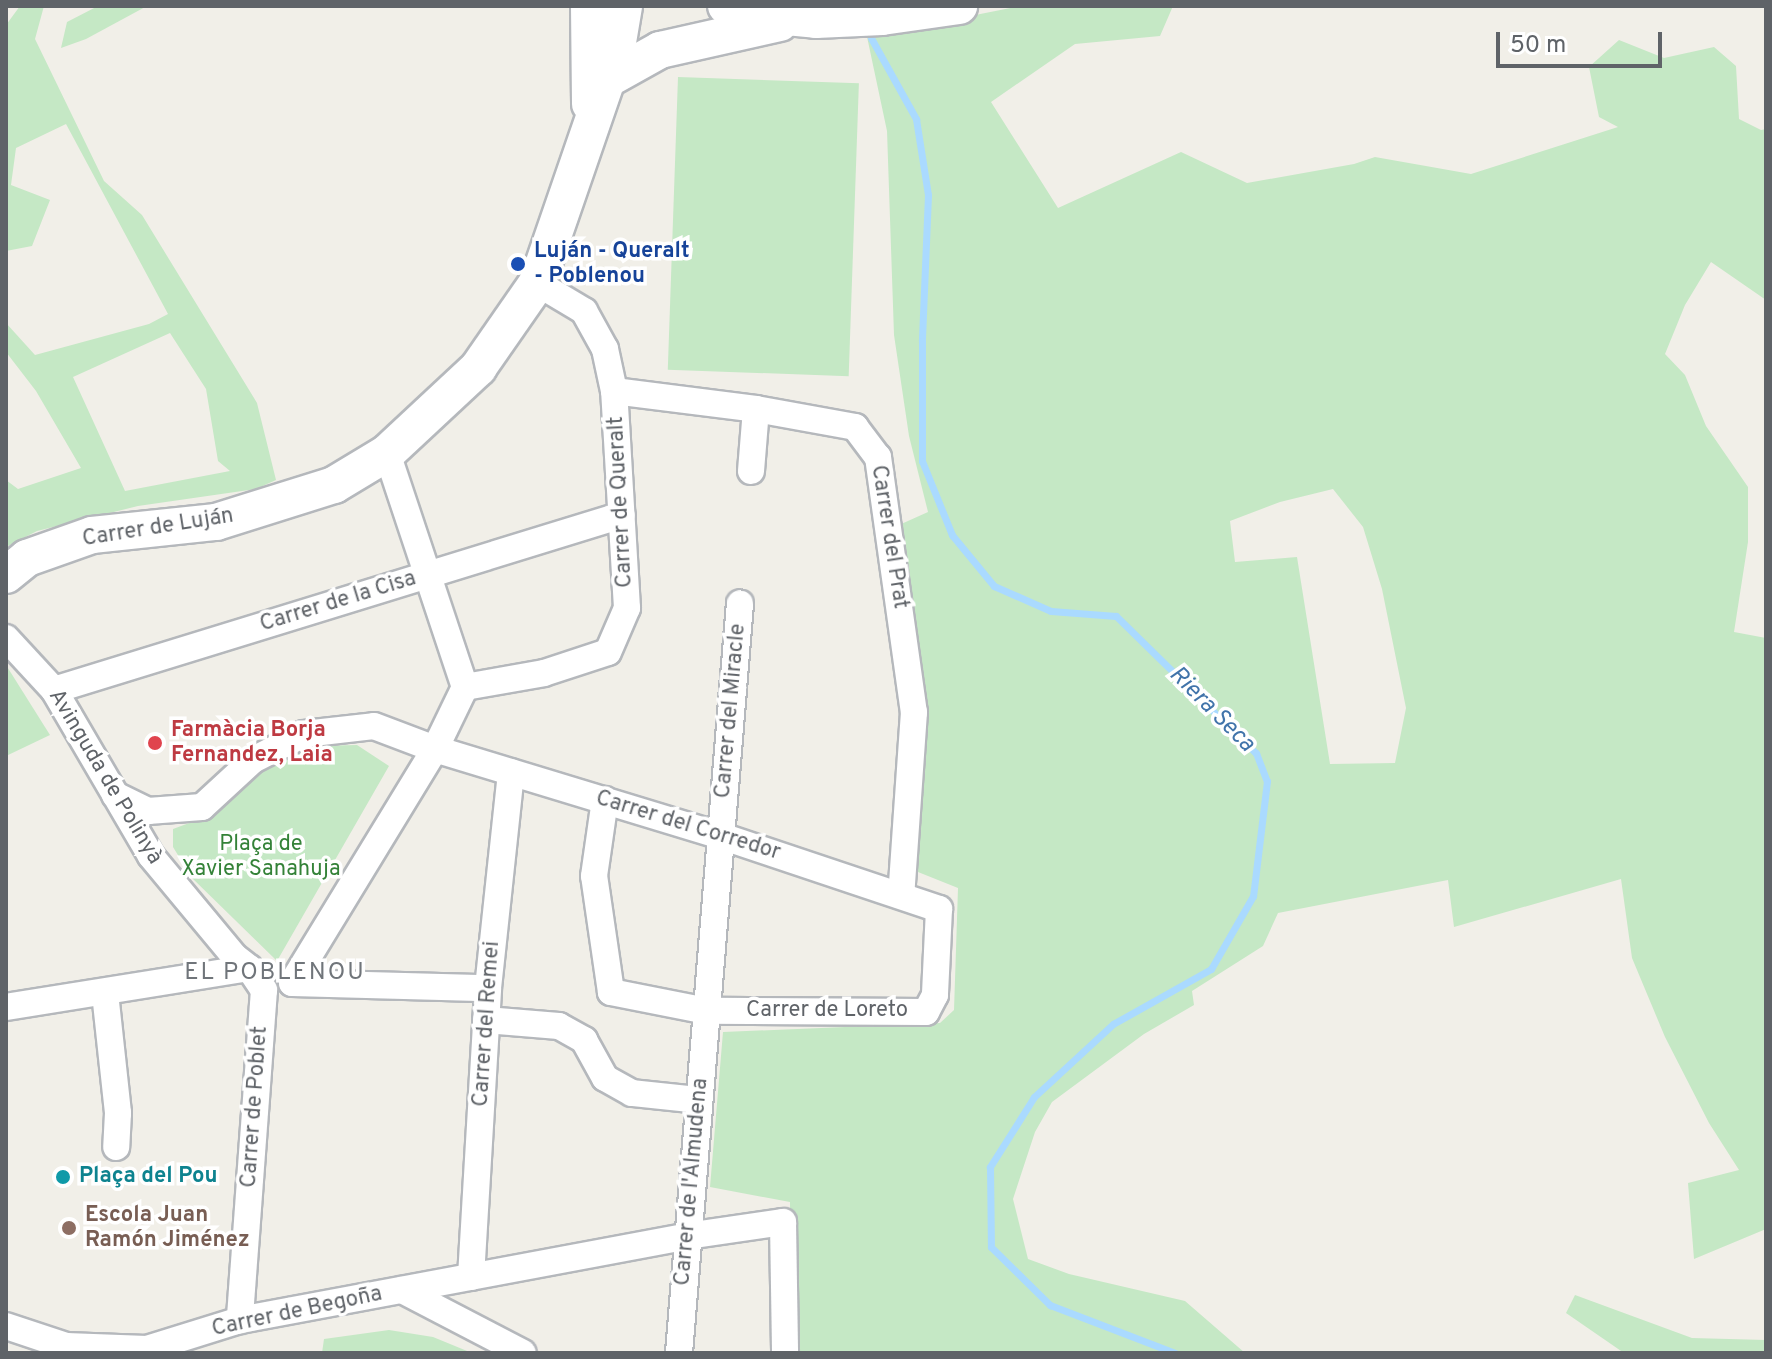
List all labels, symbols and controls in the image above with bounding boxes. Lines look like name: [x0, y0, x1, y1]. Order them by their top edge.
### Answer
scale bar: [1500, 16, 1666, 66]
text: 50 m: [1510, 31, 1566, 61]
place label: Luján - Queralt - Poblenou: [534, 238, 690, 290]
marker: Luján - Queralt - Poblenou: [509, 255, 527, 273]
street label: Carrer de Queralt: [603, 415, 639, 589]
street label: Carrer del Prat: [865, 463, 913, 611]
street label: Carrer de Luján: [81, 503, 235, 553]
street label: Carrer de la Cisa: [257, 566, 419, 638]
street label: Carrer del Miracle: [710, 623, 752, 799]
water label: Riera Seca: [1162, 661, 1260, 759]
street label: Avinguda de Polinyà: [42, 685, 168, 869]
place label: Farmàcia Borja Fernandez, Laia: [171, 717, 333, 768]
marker: Farmàcia Borja Fernandez, Laia: [146, 734, 164, 752]
street label: Carrer del Corredor: [592, 785, 784, 867]
park label: Plaça de Xavier Sanahuja: [181, 831, 341, 882]
street label: Carrer del Remei: [468, 940, 506, 1108]
district label: EL POBLENOU: [184, 960, 366, 988]
street label: Carrer de Loreto: [746, 998, 908, 1024]
street label: Carrer de Poblet: [236, 1025, 274, 1189]
street label: Carrer de l'Almudena: [670, 1077, 714, 1287]
place label: Plaça del Pou: [79, 1164, 217, 1190]
marker: Plaça del Pou: [54, 1168, 72, 1186]
place label: Escola Juan Ramón Jiménez: [85, 1202, 250, 1254]
marker: Escola Juan Ramón Jiménez: [60, 1219, 78, 1237]
street label: Carrer de Begoña: [210, 1281, 384, 1343]

